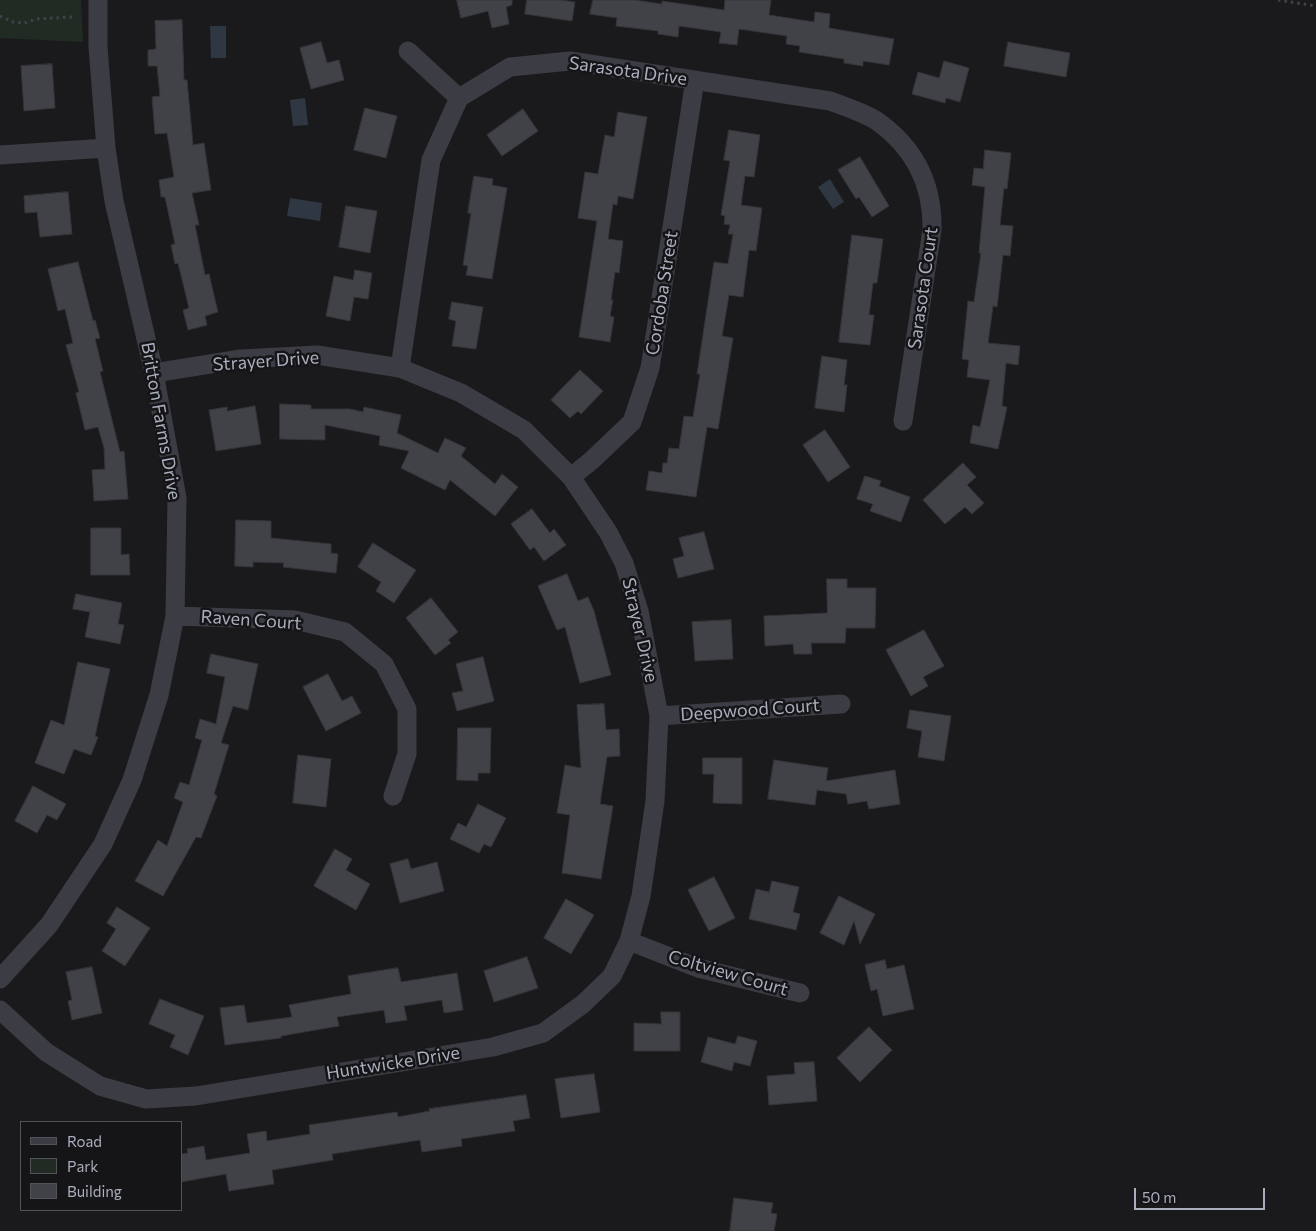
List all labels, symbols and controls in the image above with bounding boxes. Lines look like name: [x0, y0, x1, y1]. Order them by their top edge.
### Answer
street label: Sarasota Drive: [568, 52, 688, 90]
street label: Sarasota Court: [904, 226, 942, 350]
street label: Cordoba Street: [642, 229, 682, 357]
street label: Britton Farms Drive: [136, 340, 186, 502]
street label: Strayer Drive: [212, 347, 320, 375]
street label: Strayer Drive: [617, 576, 663, 684]
street label: Raven Court: [200, 606, 302, 634]
street label: Deepwood Court: [680, 694, 820, 726]
street label: Coltview Court: [666, 946, 790, 1000]
street label: Huntwicke Drive: [325, 1042, 461, 1084]
legend: [20, 1121, 182, 1211]
text: Road: [67, 1132, 102, 1150]
text: Park: [67, 1157, 98, 1175]
scale bar: [1136, 1178, 1267, 1210]
text: Building: [67, 1182, 122, 1200]
text: 50 m: [1142, 1188, 1176, 1206]

